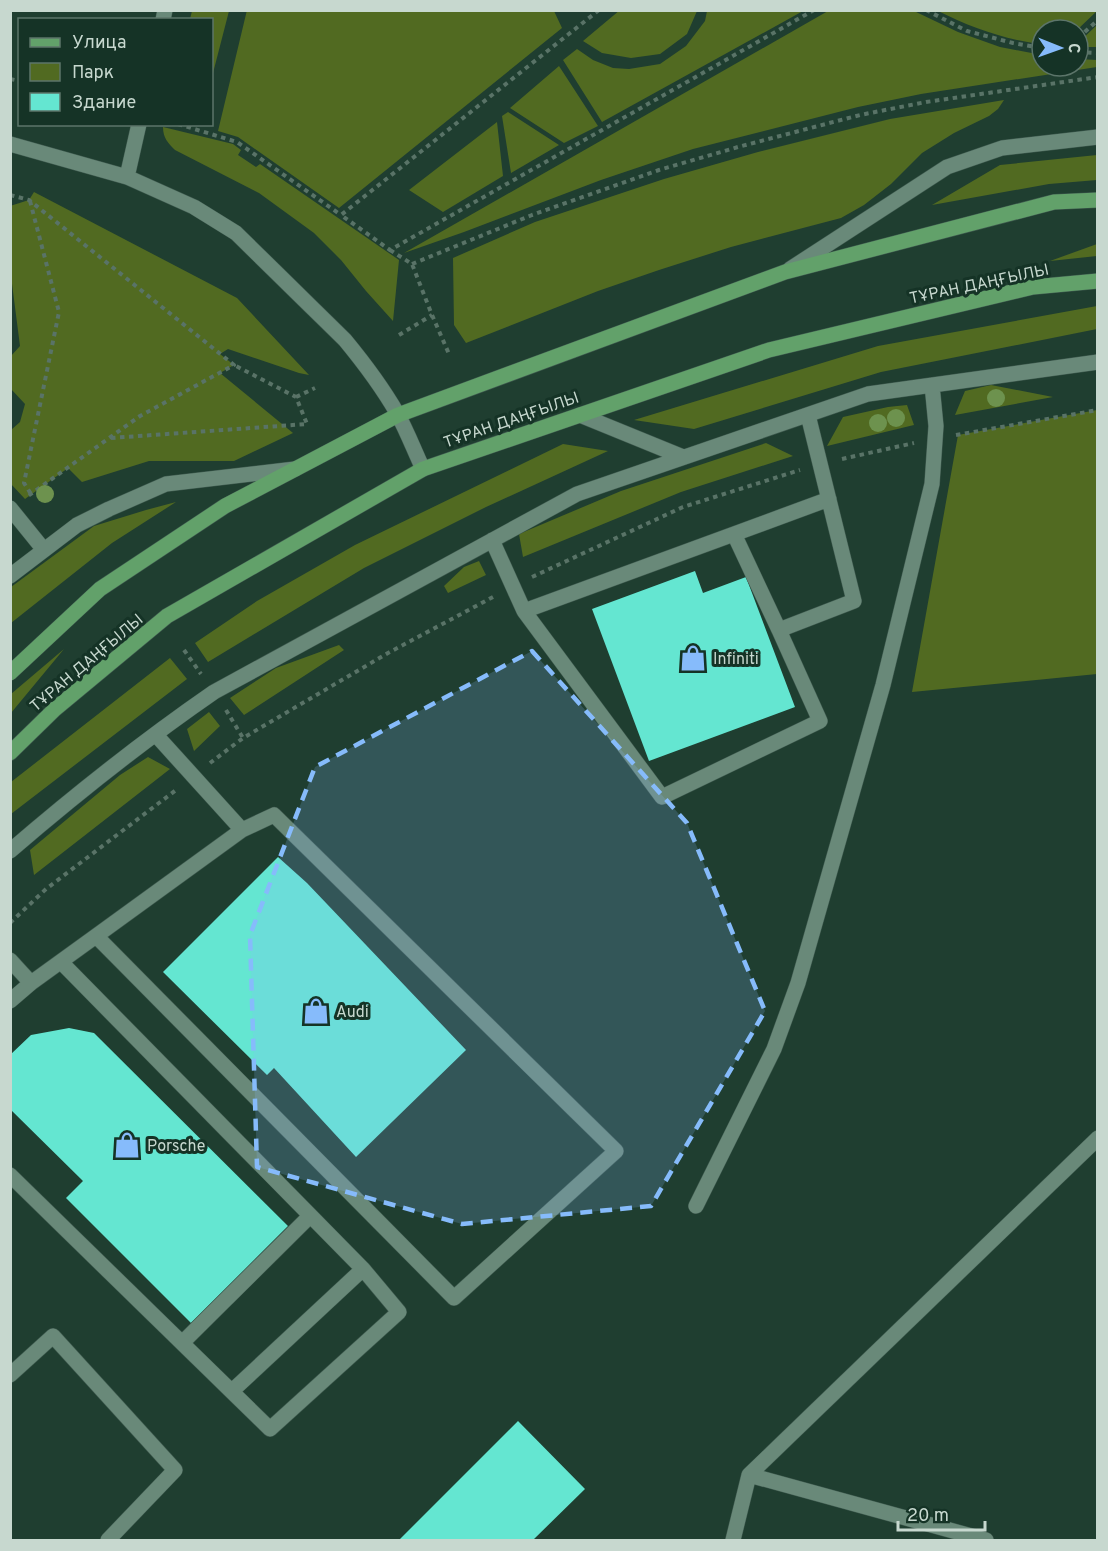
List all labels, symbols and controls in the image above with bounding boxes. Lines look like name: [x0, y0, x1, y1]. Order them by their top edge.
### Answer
legend: [18, 18, 213, 126]
north arrow: [1030, 18, 1090, 78]
text: Улица: [72, 32, 126, 55]
text: С: [1063, 43, 1083, 54]
text: Парк: [72, 62, 114, 85]
text: Здание: [72, 92, 136, 115]
street label: ТҰРАН ДАҢҒЫЛЫ: [908, 260, 1051, 309]
street label: ТҰРАН ДАҢҒЫЛЫ: [441, 388, 582, 453]
street label: ТҰРАН ДАҢҒЫЛЫ: [26, 610, 148, 717]
shop icon: Infiniti: [678, 643, 708, 673]
place label: Infiniti: [713, 650, 759, 670]
shop icon: Audi: [301, 996, 331, 1026]
place label: Audi: [336, 1003, 369, 1023]
shop icon: Porsche: [112, 1130, 142, 1160]
place label: Porsche: [147, 1137, 205, 1157]
scale bar: [898, 1494, 985, 1532]
text: 20 m: [907, 1505, 949, 1528]

